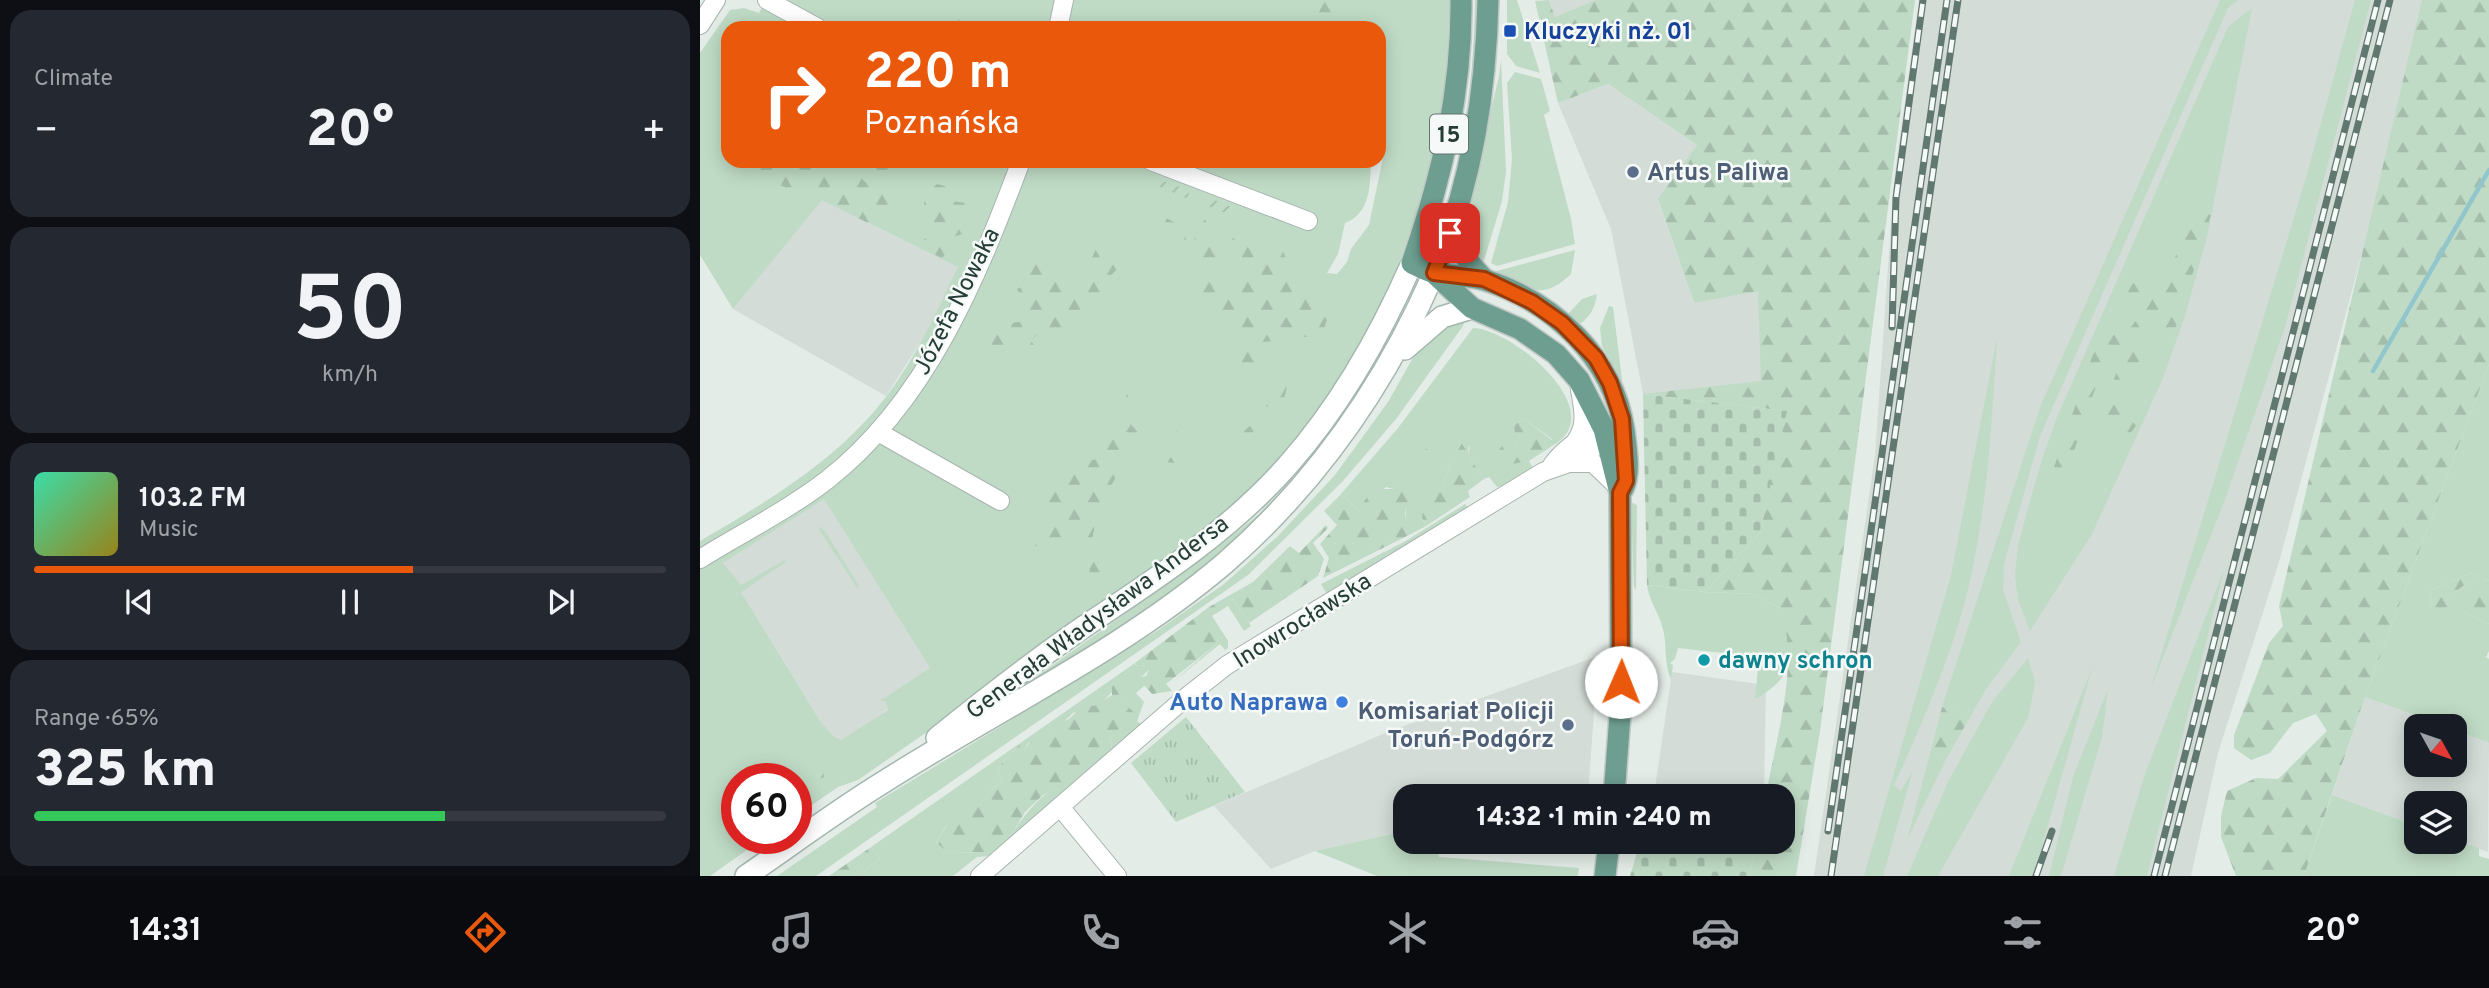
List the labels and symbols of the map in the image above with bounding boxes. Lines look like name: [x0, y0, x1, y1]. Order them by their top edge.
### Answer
place label: Kluczyki nż. 01: [1524, 18, 1692, 48]
marker: Kluczyki nż. 01: [1502, 23, 1518, 39]
road number: 15: [1430, 114, 1468, 154]
place label: Artus Paliwa: [1647, 159, 1789, 189]
marker: Artus Paliwa: [1625, 164, 1641, 180]
pin: [1420, 203, 1480, 263]
street label: Józefa Nowaka: [908, 223, 1008, 381]
street label: Generała Władysława Andersa: [961, 510, 1235, 727]
street label: Inowrocławska: [1228, 567, 1378, 676]
position arrow: [1584, 645, 1658, 719]
place label: dawny schron: [1718, 647, 1873, 677]
marker: dawny schron: [1696, 652, 1712, 668]
place label: Auto Naprawa: [1169, 689, 1328, 719]
marker: Auto Naprawa: [1334, 694, 1350, 710]
place label: Komisariat Policji Toruń-Podgórz: [1358, 698, 1554, 756]
north arrow: [2404, 714, 2468, 777]
marker: Komisariat Policji Toruń-Podgórz: [1560, 717, 1576, 733]
speed limit sign: 60: [721, 763, 812, 854]

